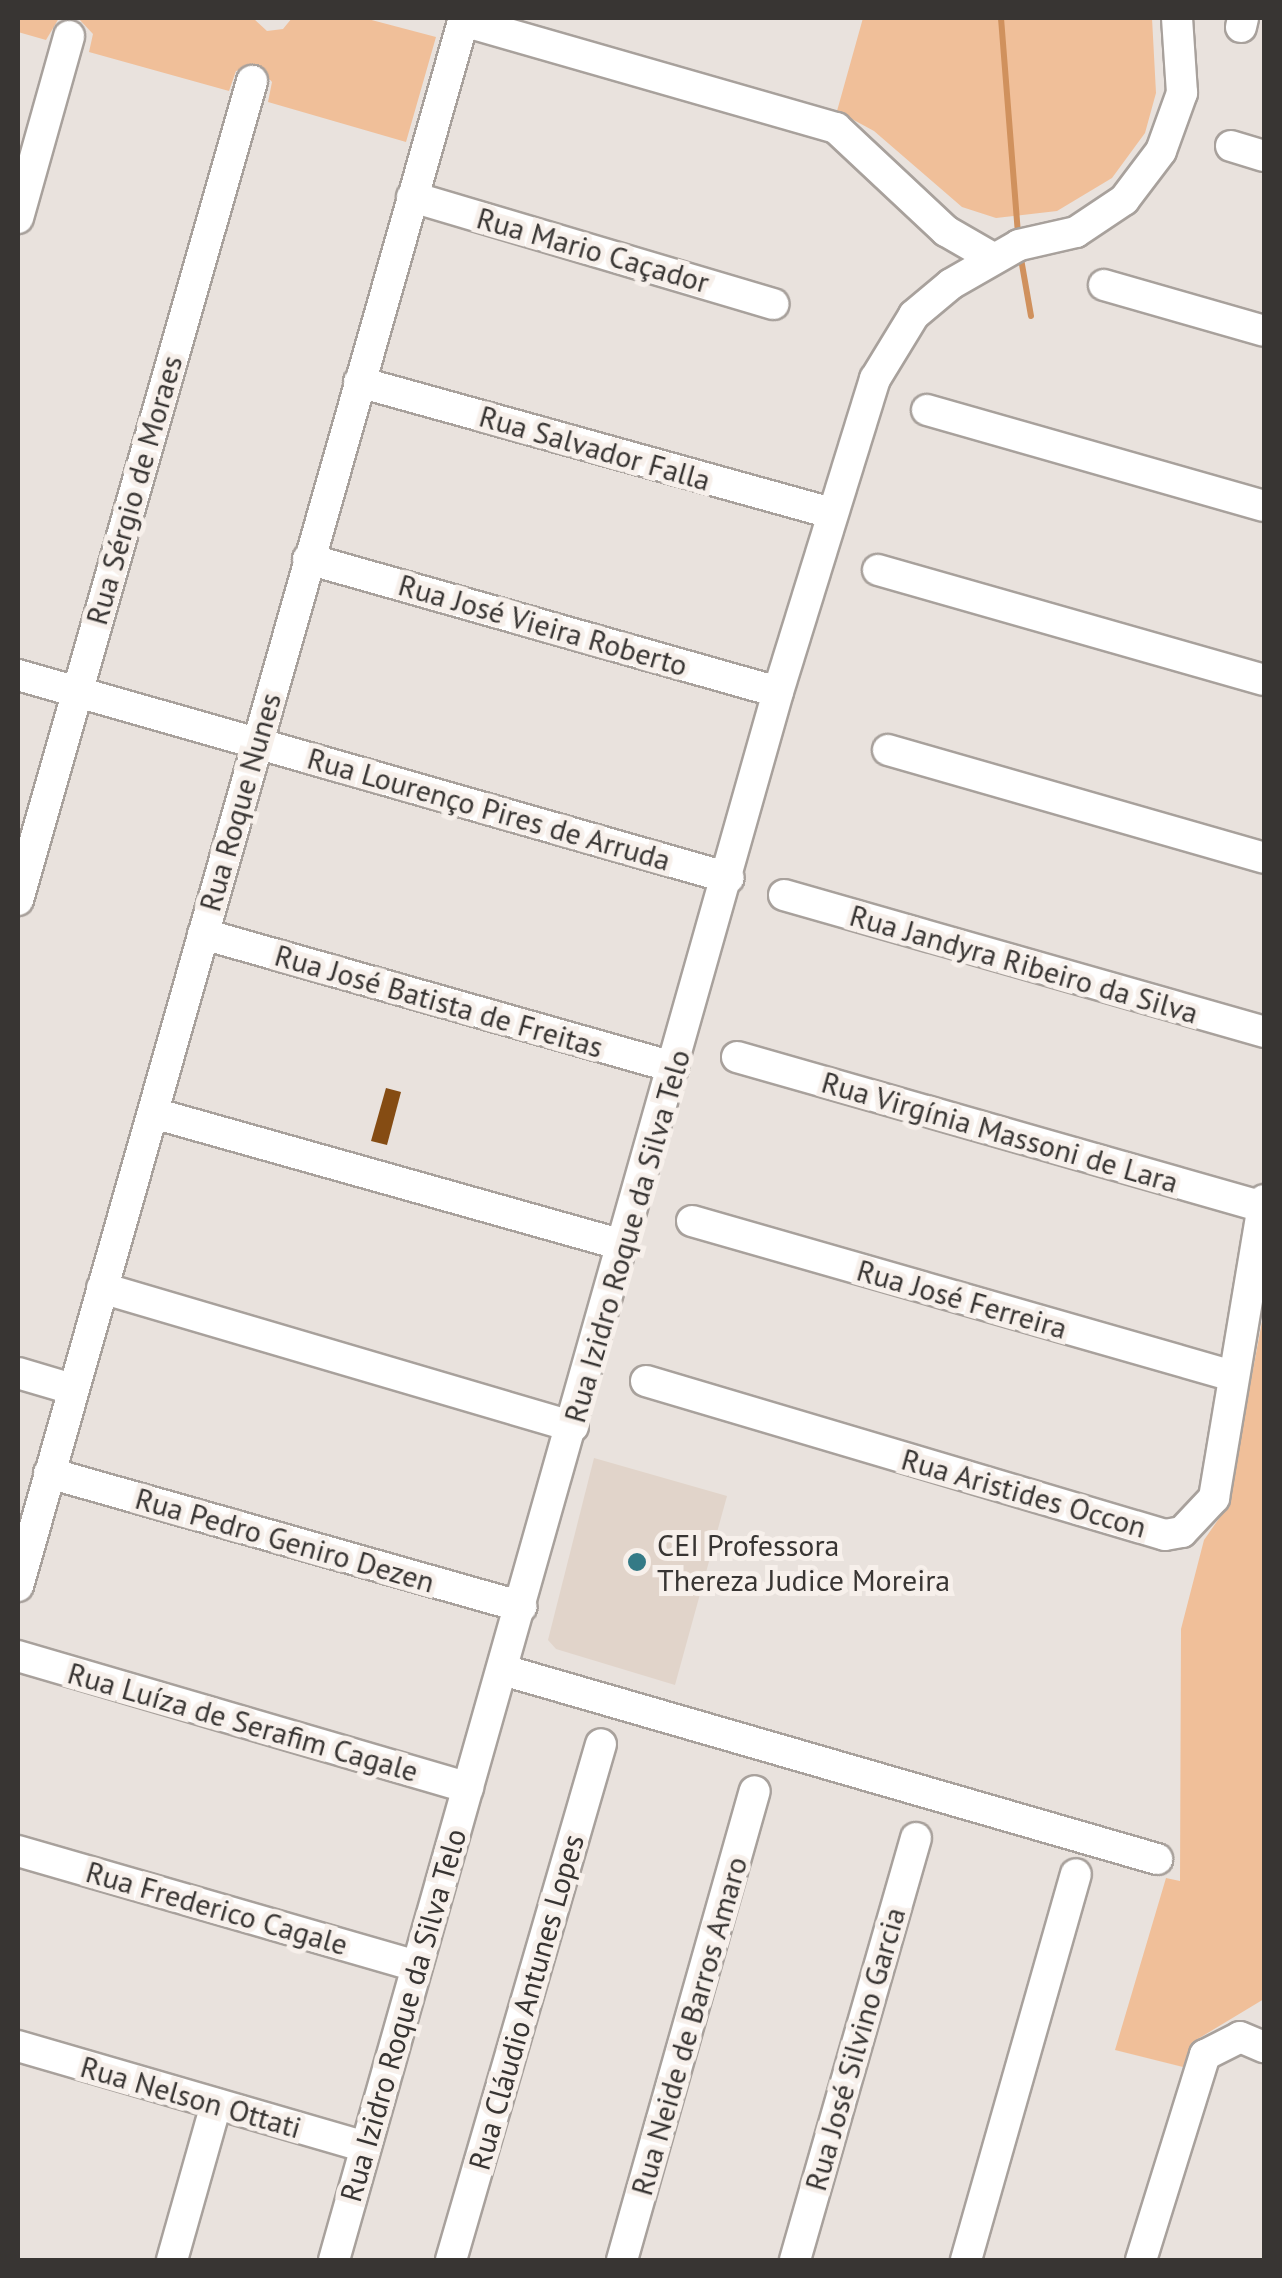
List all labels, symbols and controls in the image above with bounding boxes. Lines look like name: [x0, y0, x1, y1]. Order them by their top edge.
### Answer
street label: Rua Mario Caçador: [473, 200, 713, 300]
street label: Rua Sérgio de Moraes: [78, 351, 190, 629]
street label: Rua Salvador Falla: [475, 398, 715, 498]
street label: Rua José Vieira Roberto: [394, 566, 692, 684]
street label: Rua Roque Nunes: [192, 689, 288, 915]
street label: Rua Lourenço Pires de Arruda: [303, 740, 675, 878]
street label: Rua Jandyra Ribeiro da Silva: [846, 897, 1202, 1031]
street label: Rua José Batista de Freitas: [271, 937, 607, 1065]
street label: Rua Izidro Roque da Silva Telo: [556, 1045, 698, 1427]
street label: Rua Virgínia Massoni de Lara: [817, 1064, 1183, 1200]
street label: Rua José Ferreira: [853, 1252, 1071, 1346]
street label: Rua Aristides Occon: [897, 1441, 1151, 1545]
street label: Rua Pedro Geniro Dezen: [131, 1480, 439, 1600]
place label: CEI Professora Thereza Judice Moreira: [657, 1527, 950, 1598]
marker: CEI Professora Thereza Judice Moreira: [626, 1551, 648, 1573]
street label: Rua Luíza de Serafim Cagale: [64, 1655, 422, 1789]
street label: Rua Izidro Roque da Silva Telo: [332, 1824, 474, 2206]
street label: Rua Cláudio Antunes Lopes: [461, 1830, 591, 2174]
street label: Rua Neide de Barros Amaro: [623, 1852, 755, 2200]
street label: Rua Frederico Cagale: [82, 1853, 352, 1963]
street label: Rua José Silvino Garcia: [797, 1903, 913, 2195]
street label: Rua Nelson Ottati: [77, 2048, 305, 2146]

